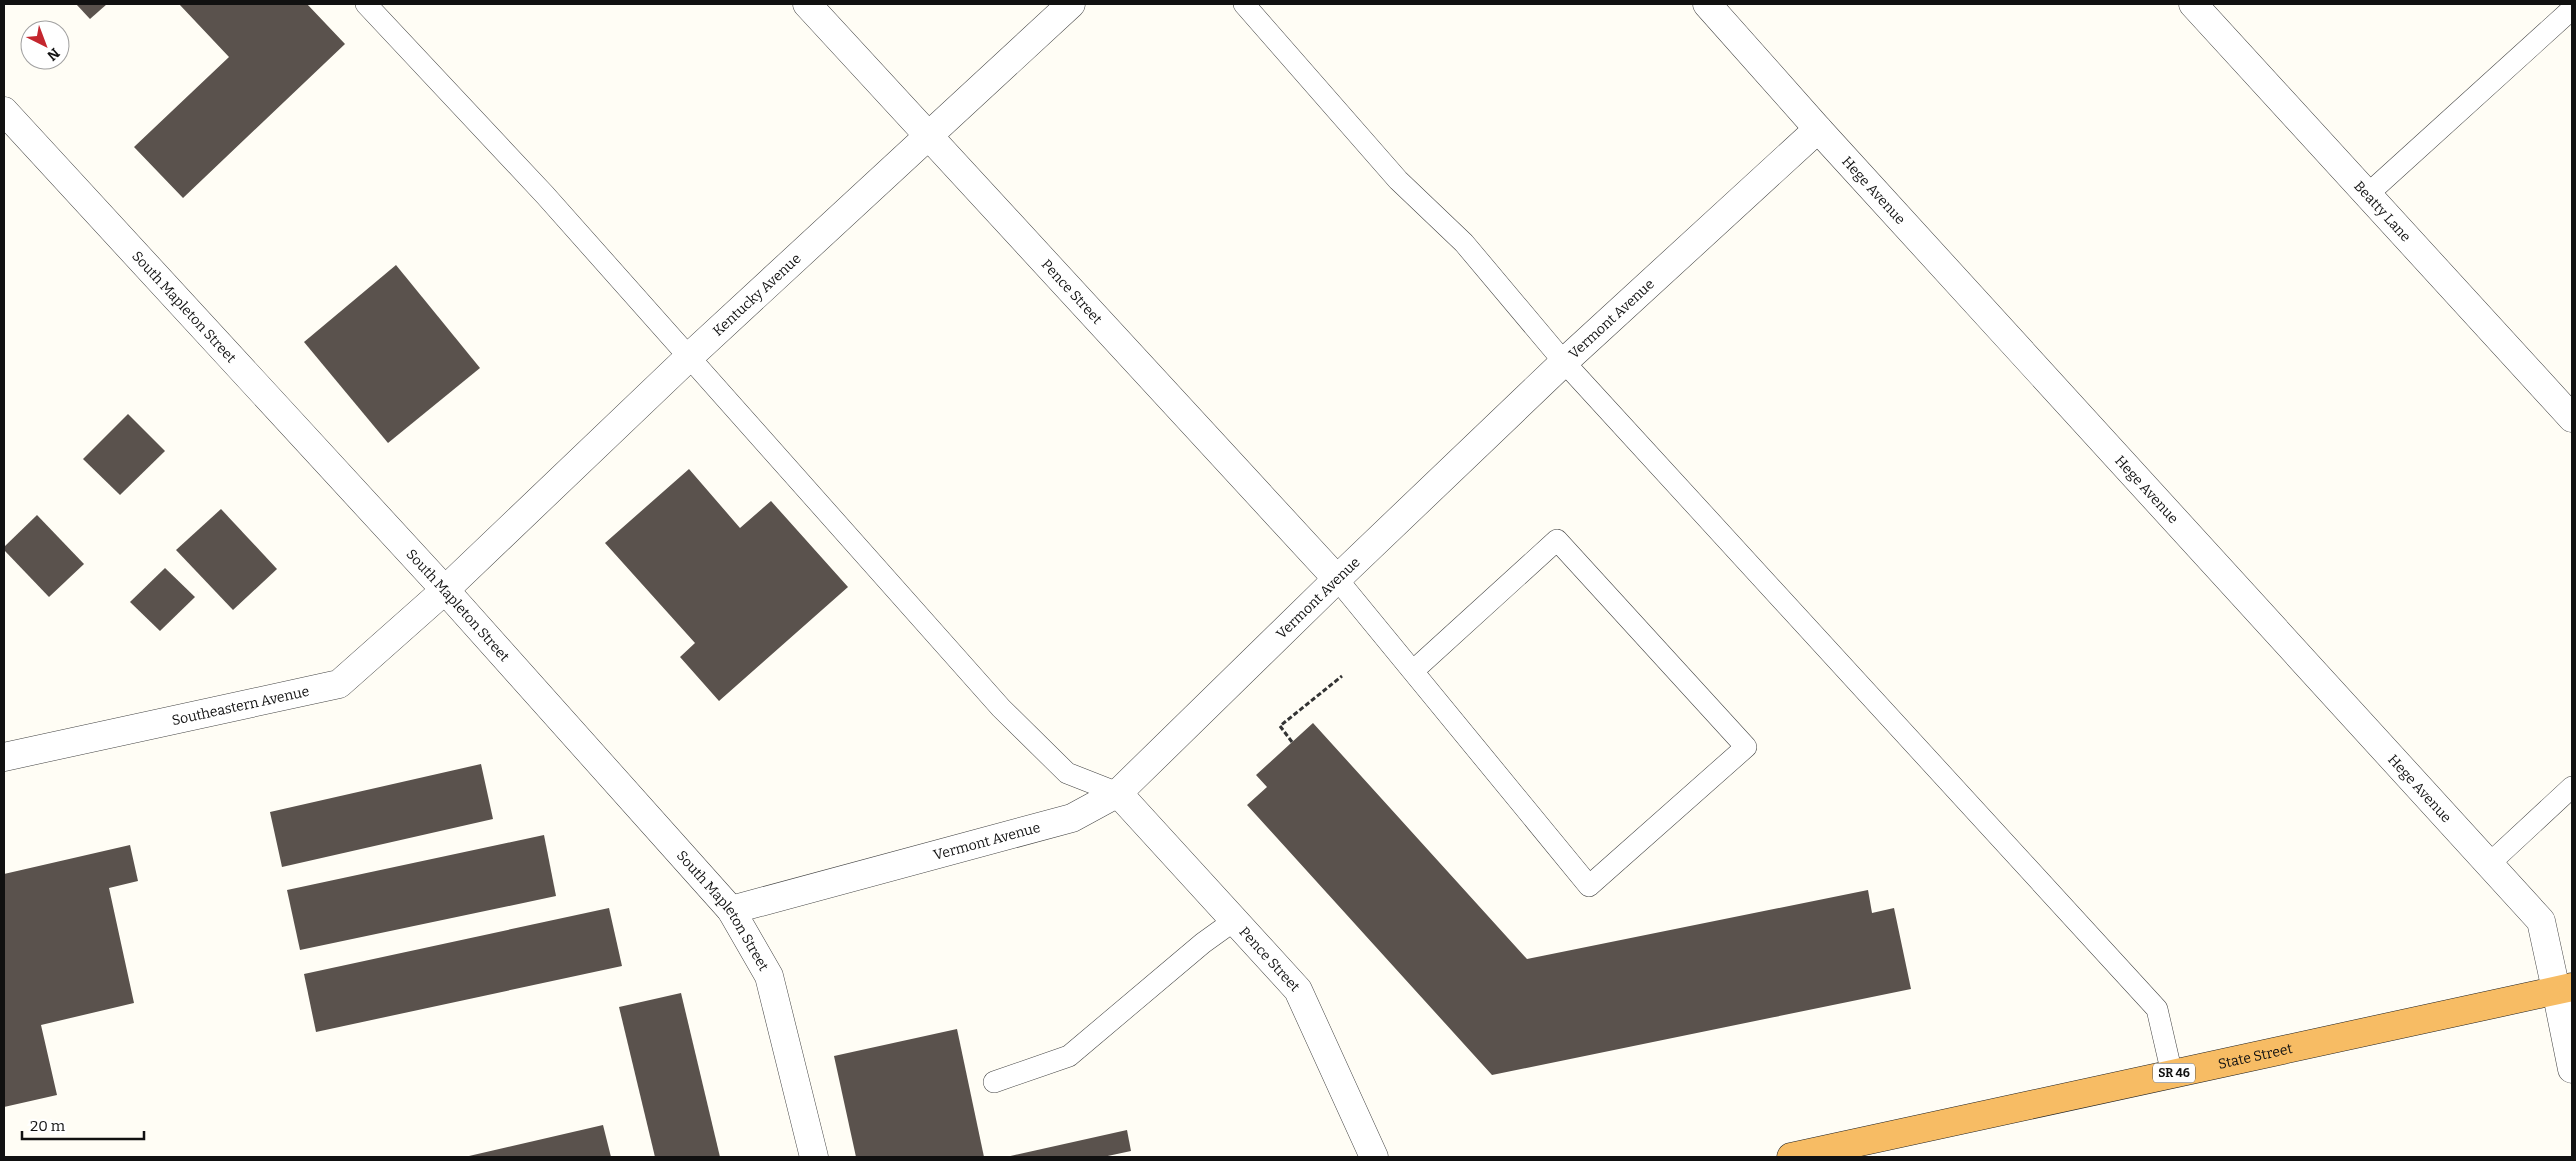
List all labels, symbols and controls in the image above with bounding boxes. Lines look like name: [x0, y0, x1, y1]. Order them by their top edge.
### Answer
north arrow: [20, 20, 70, 70]
text: N: [44, 44, 63, 64]
street label: Hege Avenue: [1839, 153, 1909, 228]
street label: Beatty Lane: [2351, 177, 2415, 245]
street label: South Mapleton Street: [129, 247, 240, 366]
street label: Kentucky Avenue: [709, 250, 804, 339]
street label: Pence Street: [1038, 256, 1106, 327]
street label: Vermont Avenue: [1565, 275, 1658, 362]
street label: Hege Avenue: [2112, 452, 2182, 527]
street label: South Mapleton Street: [403, 545, 513, 665]
street label: Vermont Avenue: [1273, 553, 1363, 642]
street label: Southeastern Avenue: [170, 682, 311, 729]
street label: Hege Avenue: [2385, 751, 2455, 826]
street label: Vermont Avenue: [932, 818, 1042, 863]
street label: South Mapleton Street: [673, 847, 773, 974]
street label: Pence Street: [1236, 923, 1304, 995]
street label: State Street: [2216, 1040, 2294, 1072]
road number: SR 46: [2153, 1064, 2195, 1082]
scale bar: [22, 1108, 145, 1140]
text: 20 m: [30, 1117, 66, 1135]

